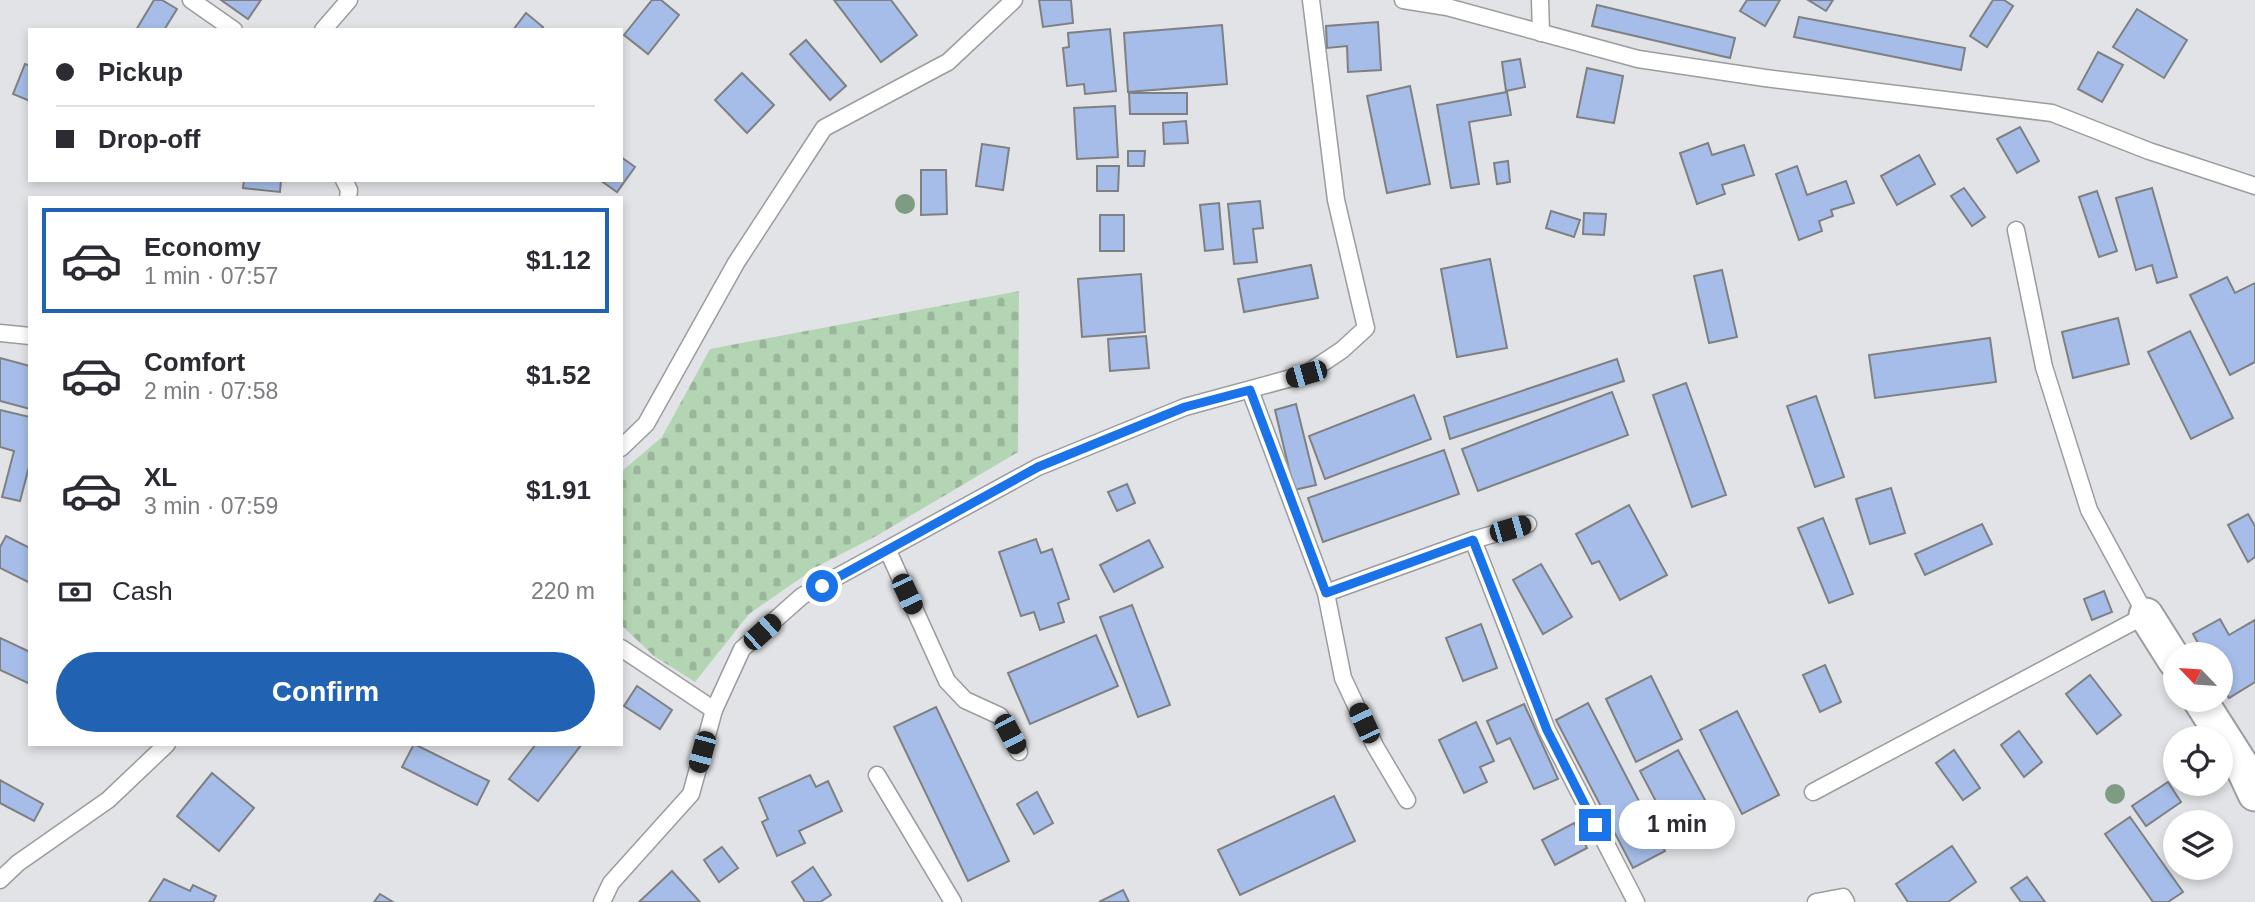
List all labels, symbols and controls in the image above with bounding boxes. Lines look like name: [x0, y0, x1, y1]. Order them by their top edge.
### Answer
text: Pickup: [98, 57, 183, 87]
text: Drop-off: [98, 124, 201, 154]
icon: car: [60, 229, 123, 292]
text: Economy: [144, 232, 261, 262]
text: $1.12: [526, 245, 591, 275]
text: 1 min · 07:57: [144, 263, 278, 289]
icon: car: [60, 344, 123, 407]
text: Comfort: [144, 347, 245, 377]
car: [1283, 358, 1330, 390]
text: $1.52: [526, 360, 591, 390]
text: 2 min · 07:58: [144, 378, 278, 404]
icon: car: [60, 459, 123, 522]
text: XL: [144, 462, 177, 492]
text: $1.91: [526, 475, 591, 505]
text: 3 min · 07:59: [144, 493, 278, 519]
car: [1487, 513, 1534, 545]
route start: [806, 570, 838, 602]
car: [889, 571, 926, 617]
icon: cash: [56, 573, 94, 611]
text: Cash: [112, 576, 173, 606]
text: 220 m: [531, 578, 595, 604]
car: [740, 610, 785, 654]
north arrow: [2163, 642, 2233, 712]
map controls: [2163, 642, 2233, 880]
button: Confirm: [56, 652, 595, 732]
car: [1346, 700, 1383, 746]
car: [991, 711, 1030, 757]
button: locate: [2163, 726, 2233, 796]
car: [687, 729, 718, 775]
callout: 1 min: [1620, 800, 1735, 850]
route end: [1579, 809, 1611, 841]
button: layers: [2163, 810, 2233, 880]
text: 1 min: [1647, 811, 1707, 837]

